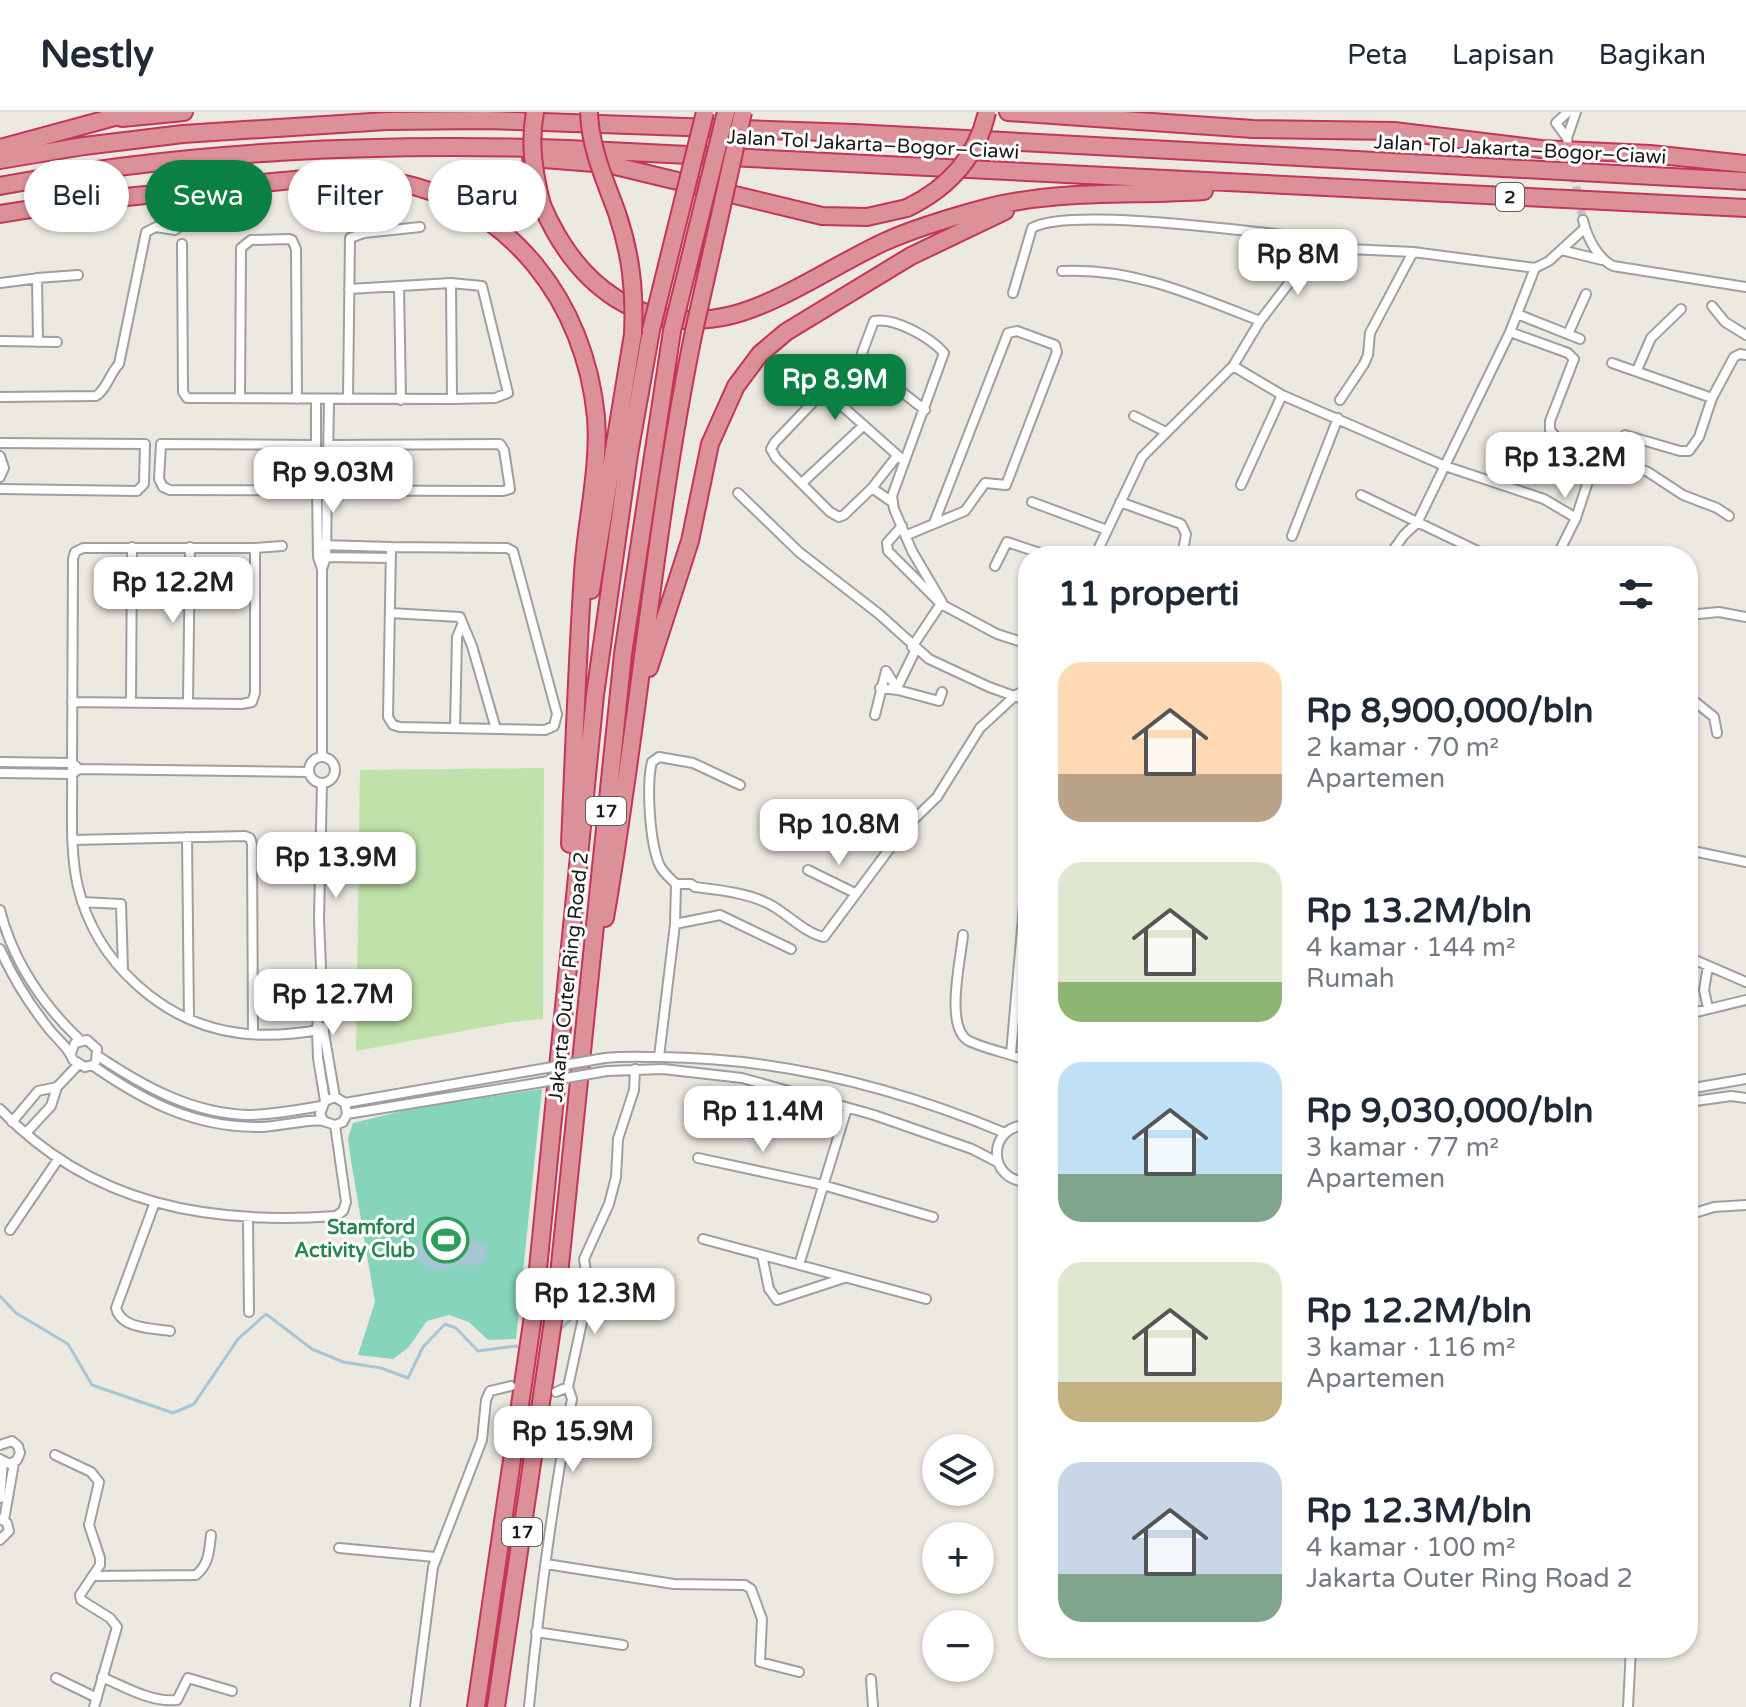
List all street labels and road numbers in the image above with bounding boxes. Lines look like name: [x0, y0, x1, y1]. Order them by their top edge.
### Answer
street label: Jalan Tol Jakarta–Bogor–Ciawi: [726, 125, 1020, 165]
street label: Jalan Tol Jakarta–Bogor–Ciawi: [1373, 130, 1667, 170]
road number: 2: [1496, 183, 1524, 211]
road number: 17: [586, 797, 626, 825]
street label: Jakarta Outer Ring Road 2: [544, 851, 594, 1103]
road number: 17: [502, 1518, 542, 1546]

